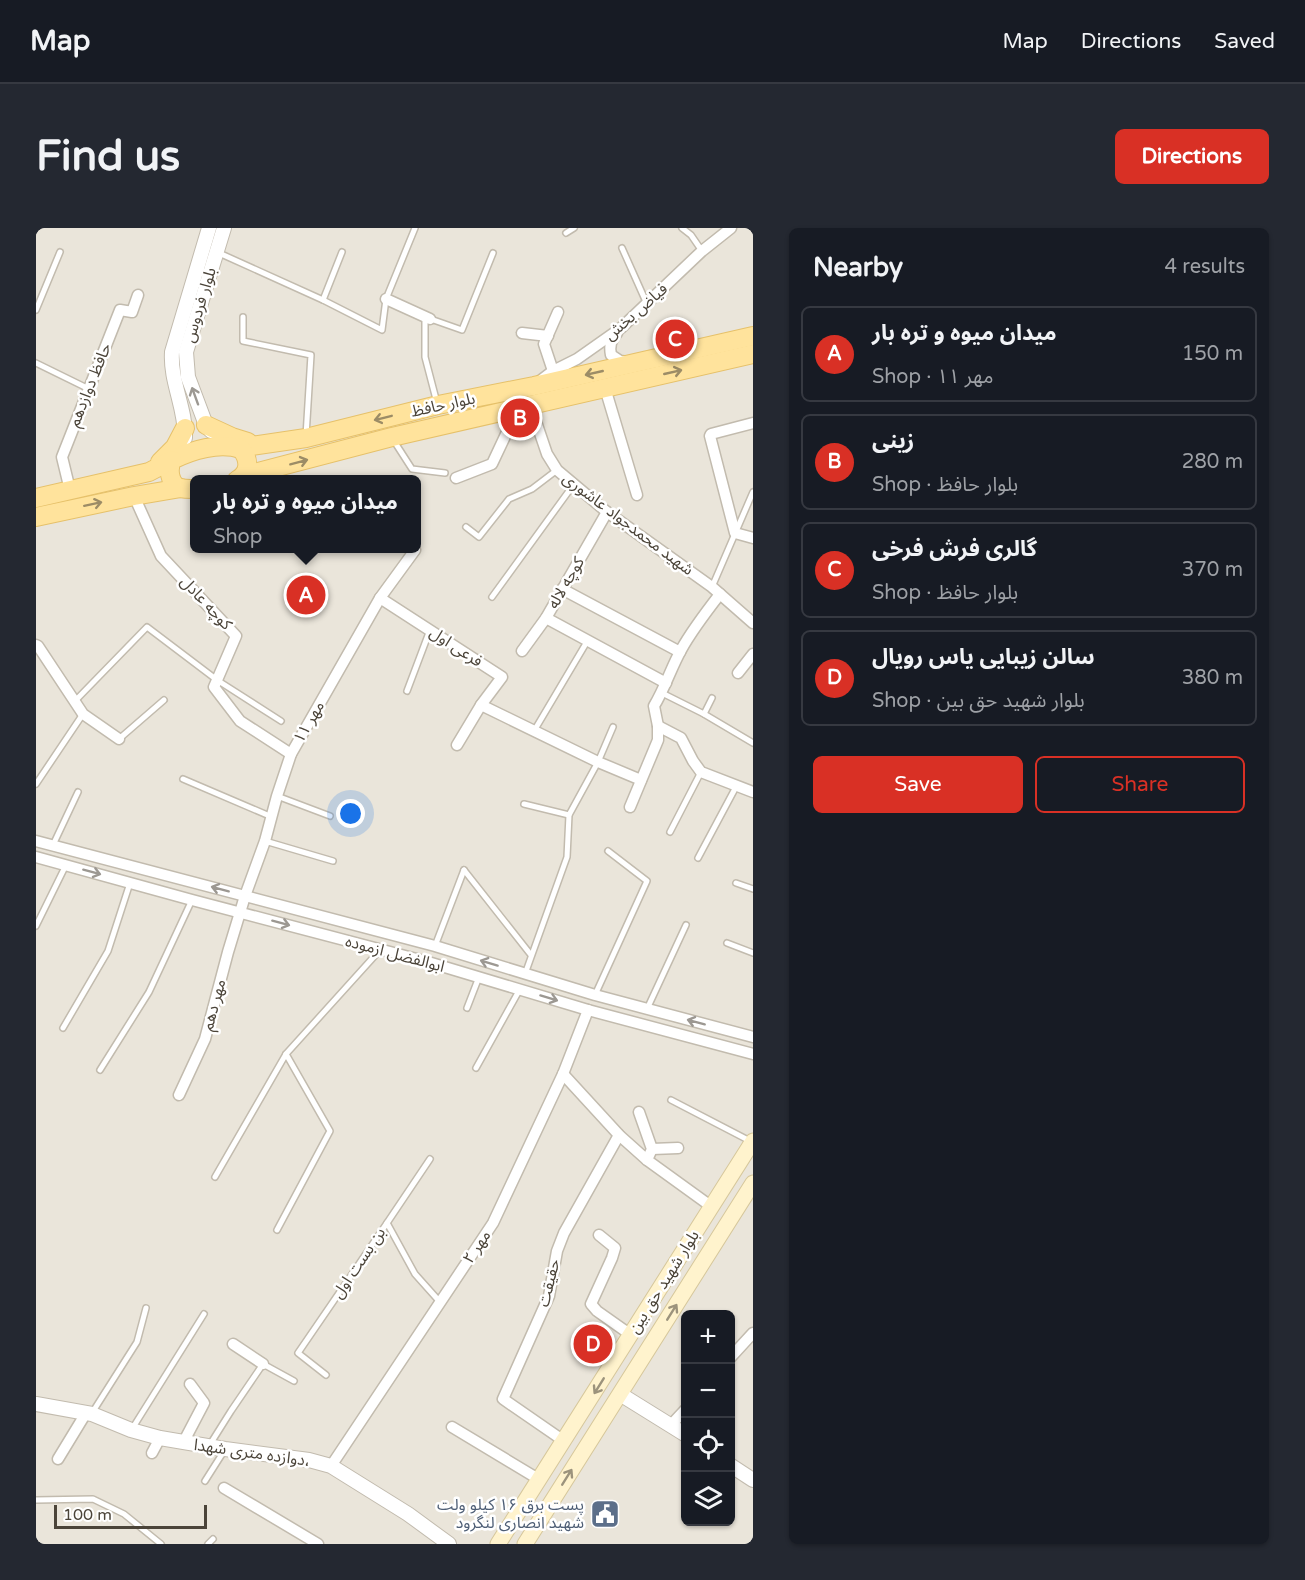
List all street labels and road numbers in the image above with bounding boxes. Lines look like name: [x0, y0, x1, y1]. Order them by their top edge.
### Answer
street label: بلوار فردوس: [179, 265, 221, 345]
street label: فیاض بخش: [600, 279, 672, 345]
street label: حافظ دوازدهم: [64, 340, 118, 431]
street label: بلوار حافظ: [409, 388, 477, 422]
street label: شهید محمدجواد عاشوری: [558, 468, 698, 580]
street label: کوچه لاله: [543, 553, 589, 613]
street label: کوچه عادل: [176, 572, 236, 635]
street label: فرعی اول: [426, 623, 486, 671]
street label: مهر ۱۱: [289, 697, 329, 747]
street label: ابوالفضل ازموده: [343, 931, 447, 977]
street label: مهر دهم: [198, 977, 232, 1034]
street label: بن بست اول: [328, 1224, 390, 1302]
street label: مهر ۲: [459, 1226, 495, 1268]
street label: بلوار شهید حق بین: [624, 1227, 704, 1337]
street label: حقیقت: [533, 1257, 565, 1309]
street label: دوازده متری شهدا،: [192, 1435, 312, 1471]

